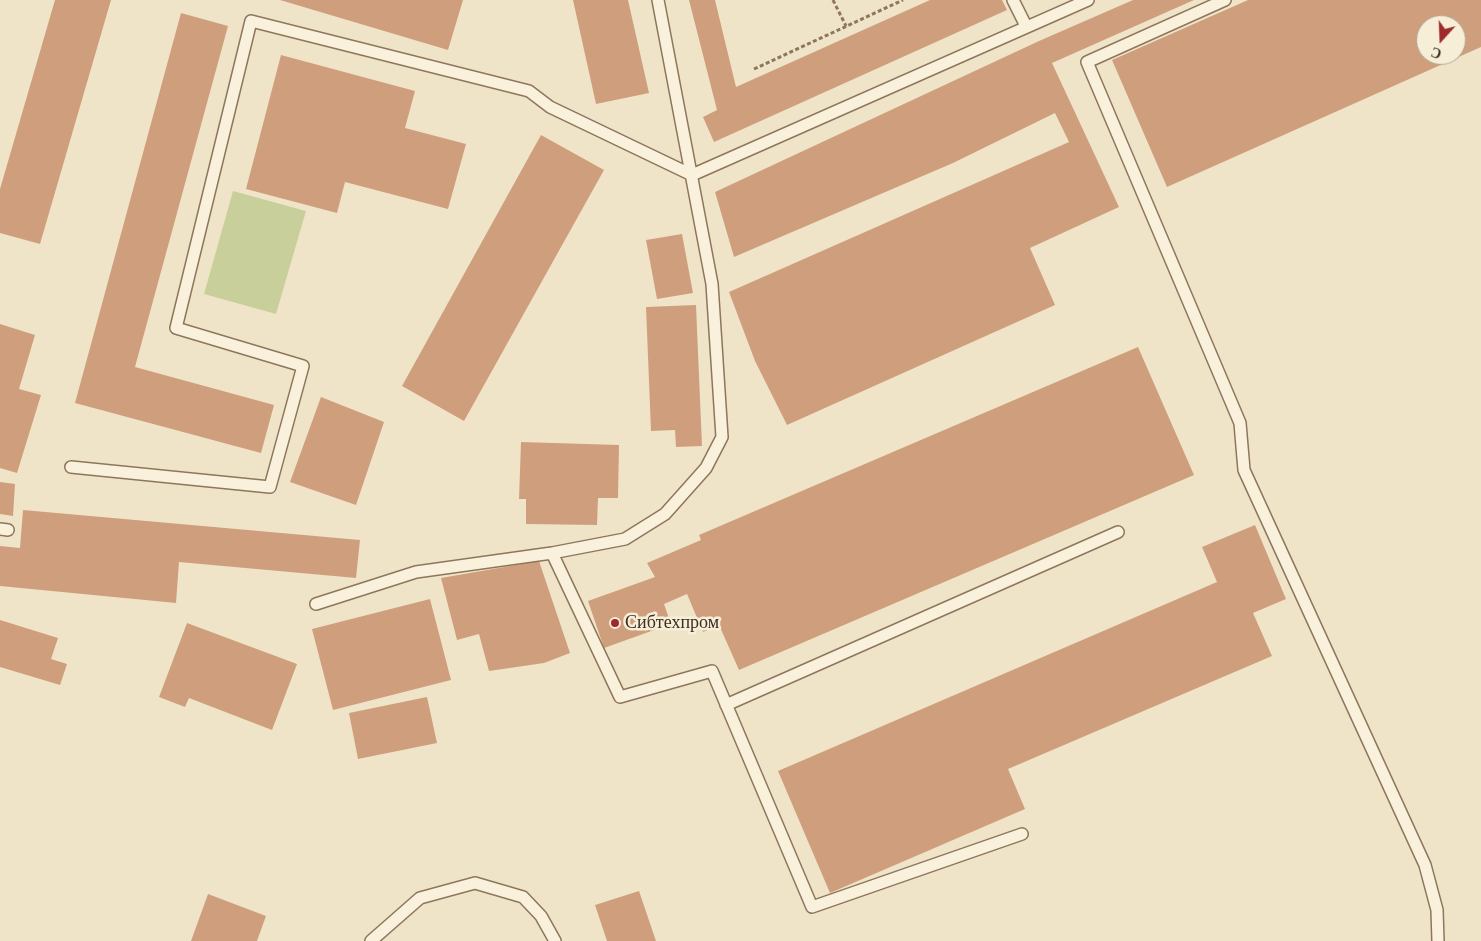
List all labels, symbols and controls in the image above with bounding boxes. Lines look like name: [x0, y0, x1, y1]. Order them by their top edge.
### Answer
north arrow: [1416, 15, 1466, 65]
text: С: [1428, 43, 1444, 63]
place label: Сибтехпром: [625, 612, 719, 634]
marker: Сибтехпром: [609, 617, 621, 629]

